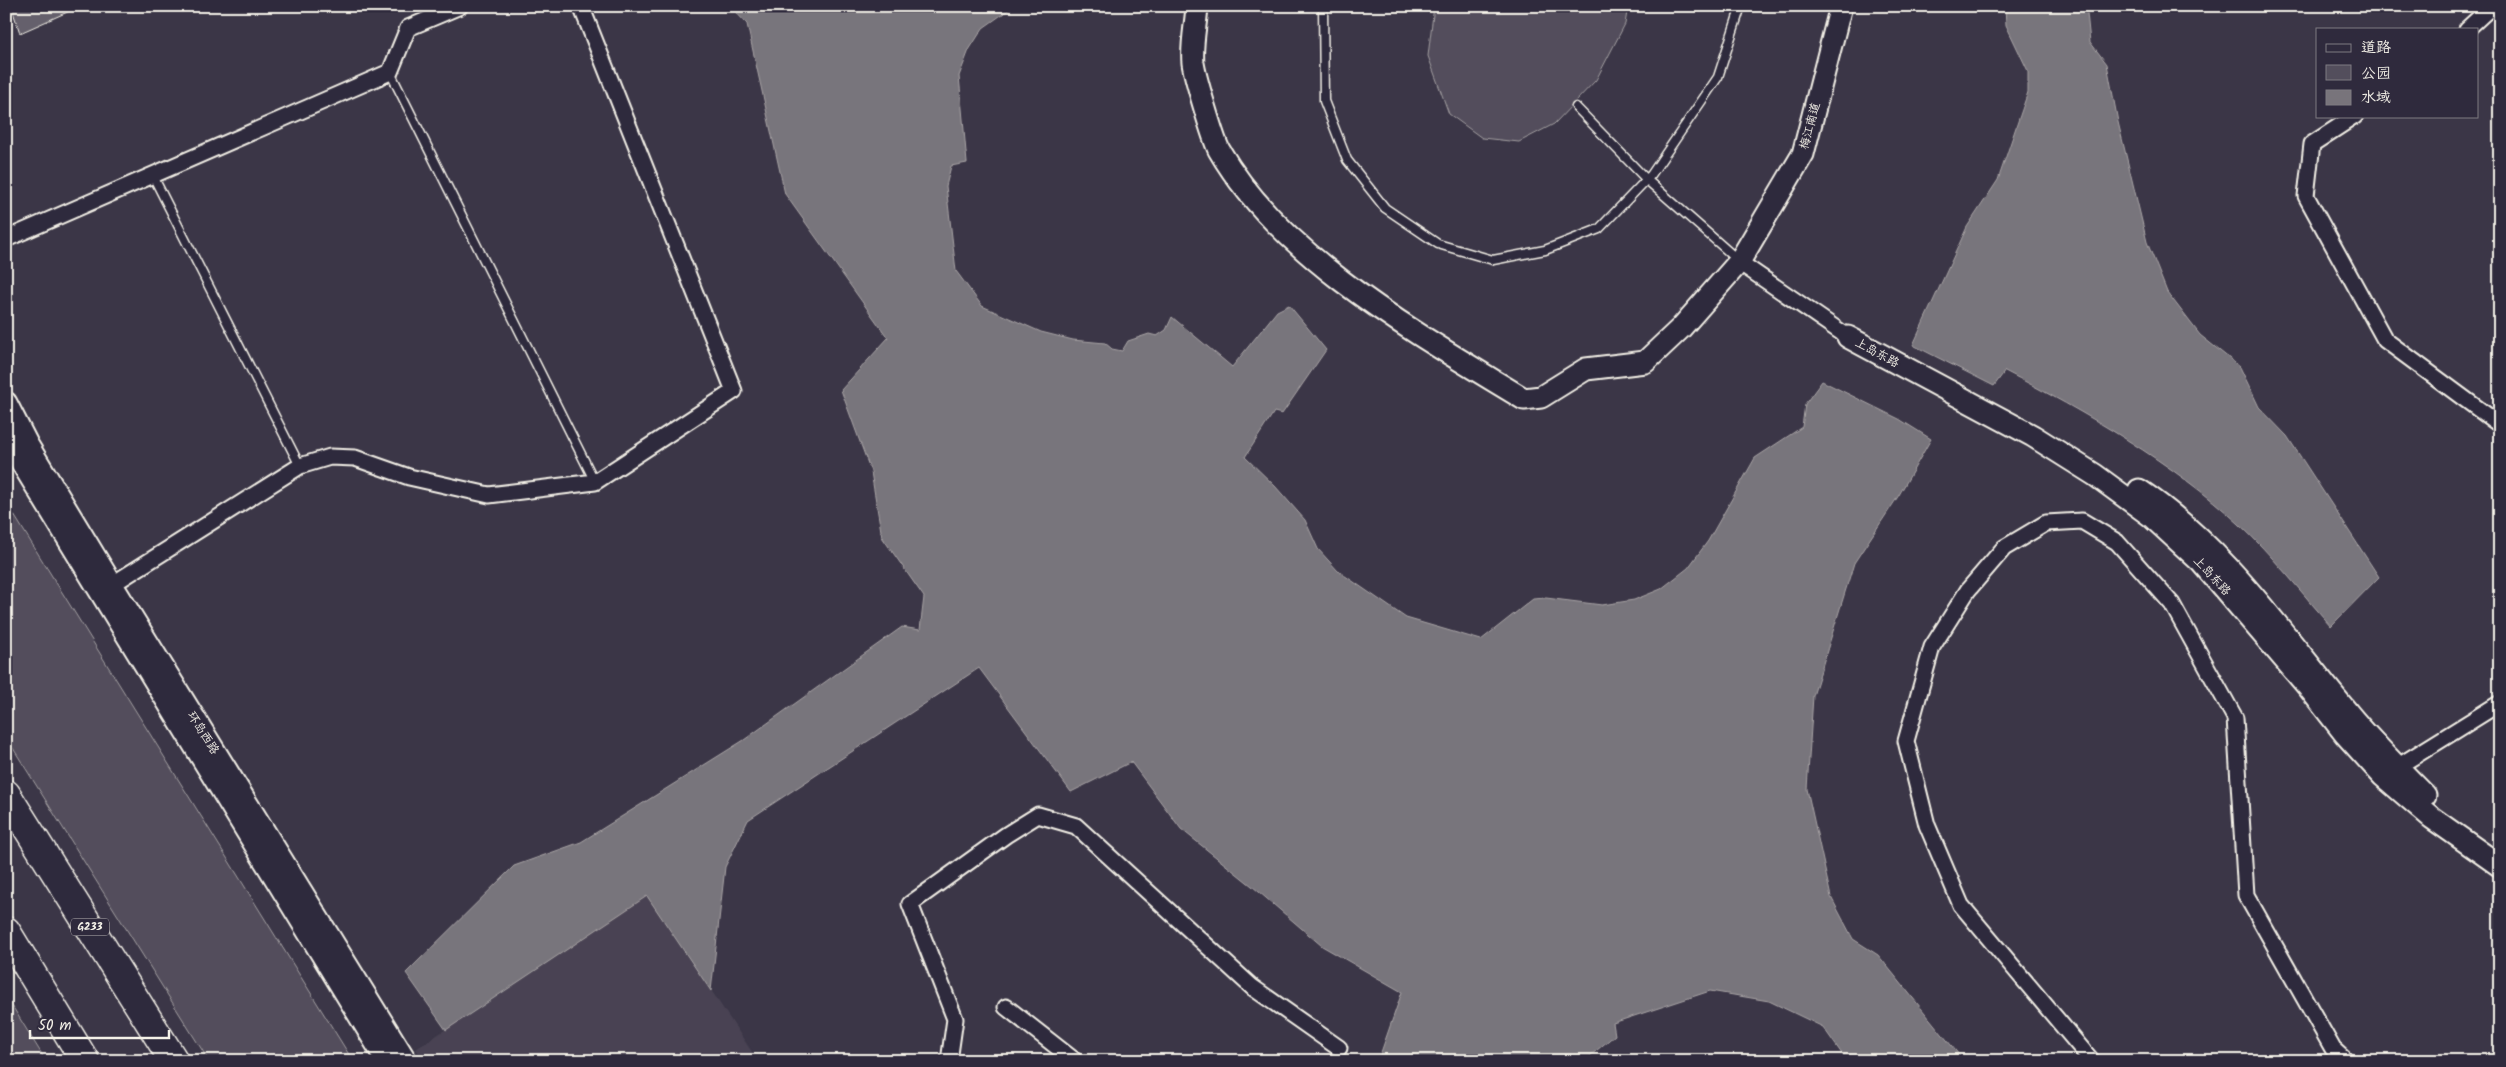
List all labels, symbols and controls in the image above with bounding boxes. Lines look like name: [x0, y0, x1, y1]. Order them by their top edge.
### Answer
legend: [2316, 28, 2478, 118]
text: 道路: [2361, 36, 2391, 60]
text: 公园: [2361, 62, 2391, 86]
text: 水域: [2361, 86, 2391, 110]
street label: 梅江南道: [1795, 100, 1825, 152]
street label: 上岛东路: [1851, 333, 1903, 373]
street label: 上岛东路: [2189, 552, 2235, 600]
street label: 环岛西路: [182, 708, 224, 758]
road number: G233: [71, 919, 109, 936]
scale bar: [30, 1007, 169, 1039]
text: 50 m: [38, 1014, 72, 1038]

